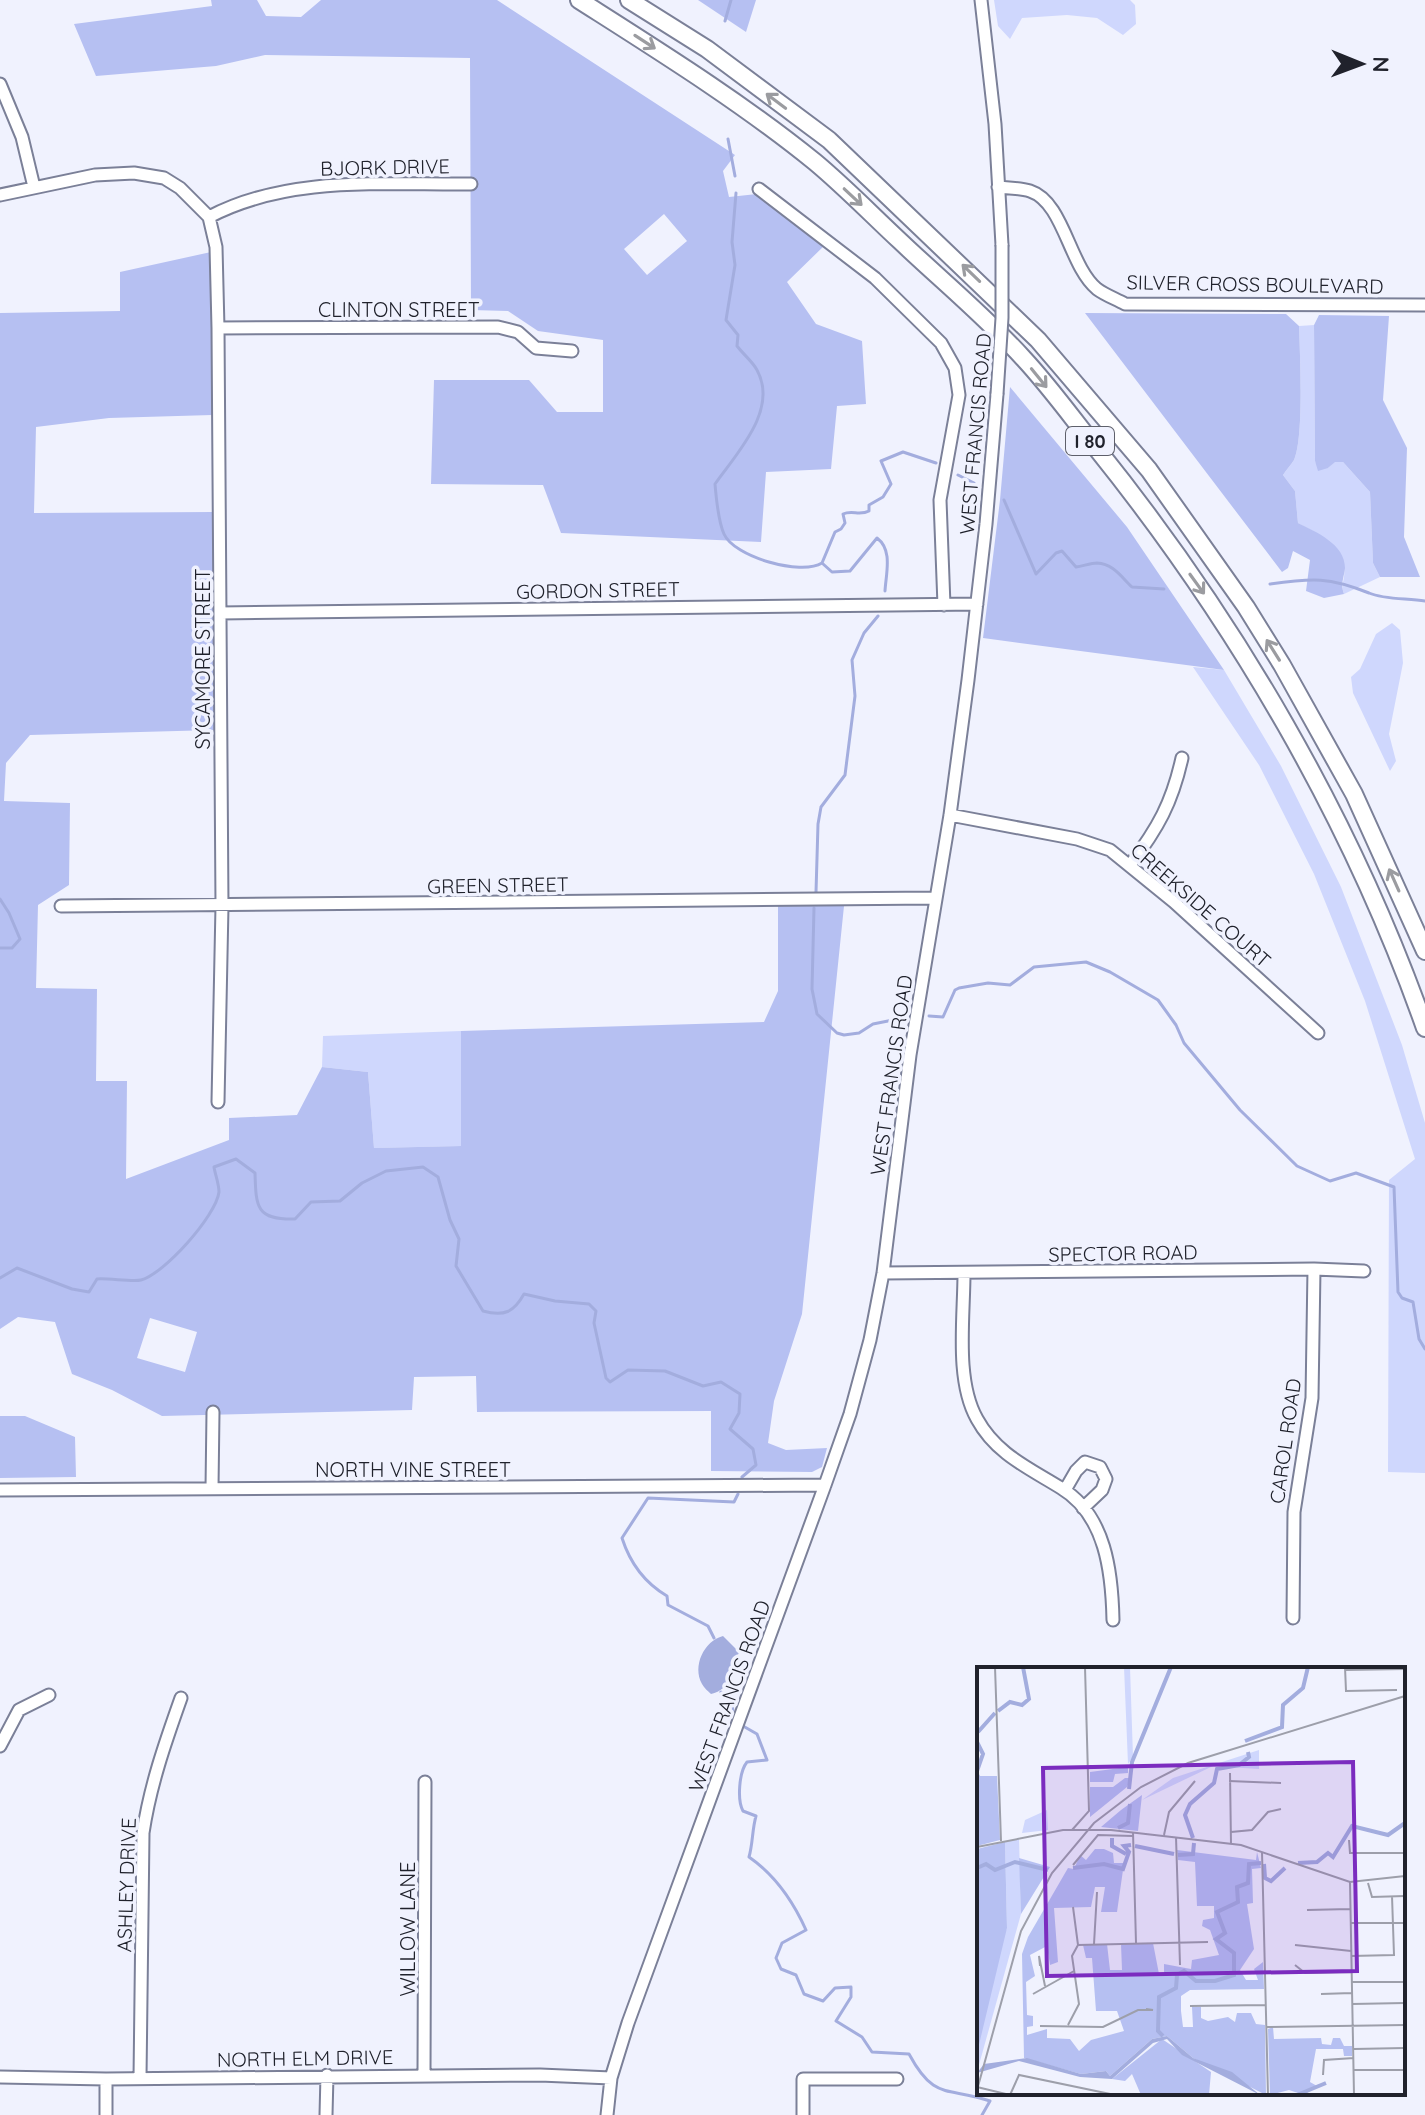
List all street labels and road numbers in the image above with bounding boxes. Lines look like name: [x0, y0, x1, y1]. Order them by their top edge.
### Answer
street label: BJORK DRIVE: [320, 153, 450, 181]
street label: SILVER CROSS BOULEVARD: [1126, 269, 1384, 299]
street label: CLINTON STREET: [318, 297, 480, 322]
street label: WEST FRANCIS ROAD: [954, 332, 996, 536]
road number: I 80: [1066, 427, 1114, 455]
street label: SYCAMORE STREET: [190, 568, 215, 750]
street label: GORDON STREET: [516, 576, 680, 604]
street label: CREEKSIDE COURT: [1126, 837, 1276, 973]
street label: GREEN STREET: [427, 871, 569, 899]
street label: WEST FRANCIS ROAD: [865, 973, 917, 1177]
street label: SPECTOR ROAD: [1048, 1239, 1198, 1267]
street label: CAROL ROAD: [1264, 1377, 1306, 1505]
street label: NORTH VINE STREET: [315, 1457, 511, 1482]
street label: WEST FRANCIS ROAD: [683, 1597, 775, 1795]
street label: ASHLEY DRIVE: [111, 1817, 141, 1953]
street label: WILLOW LANE: [395, 1862, 420, 1996]
street label: NORTH ELM DRIVE: [217, 2044, 393, 2072]

